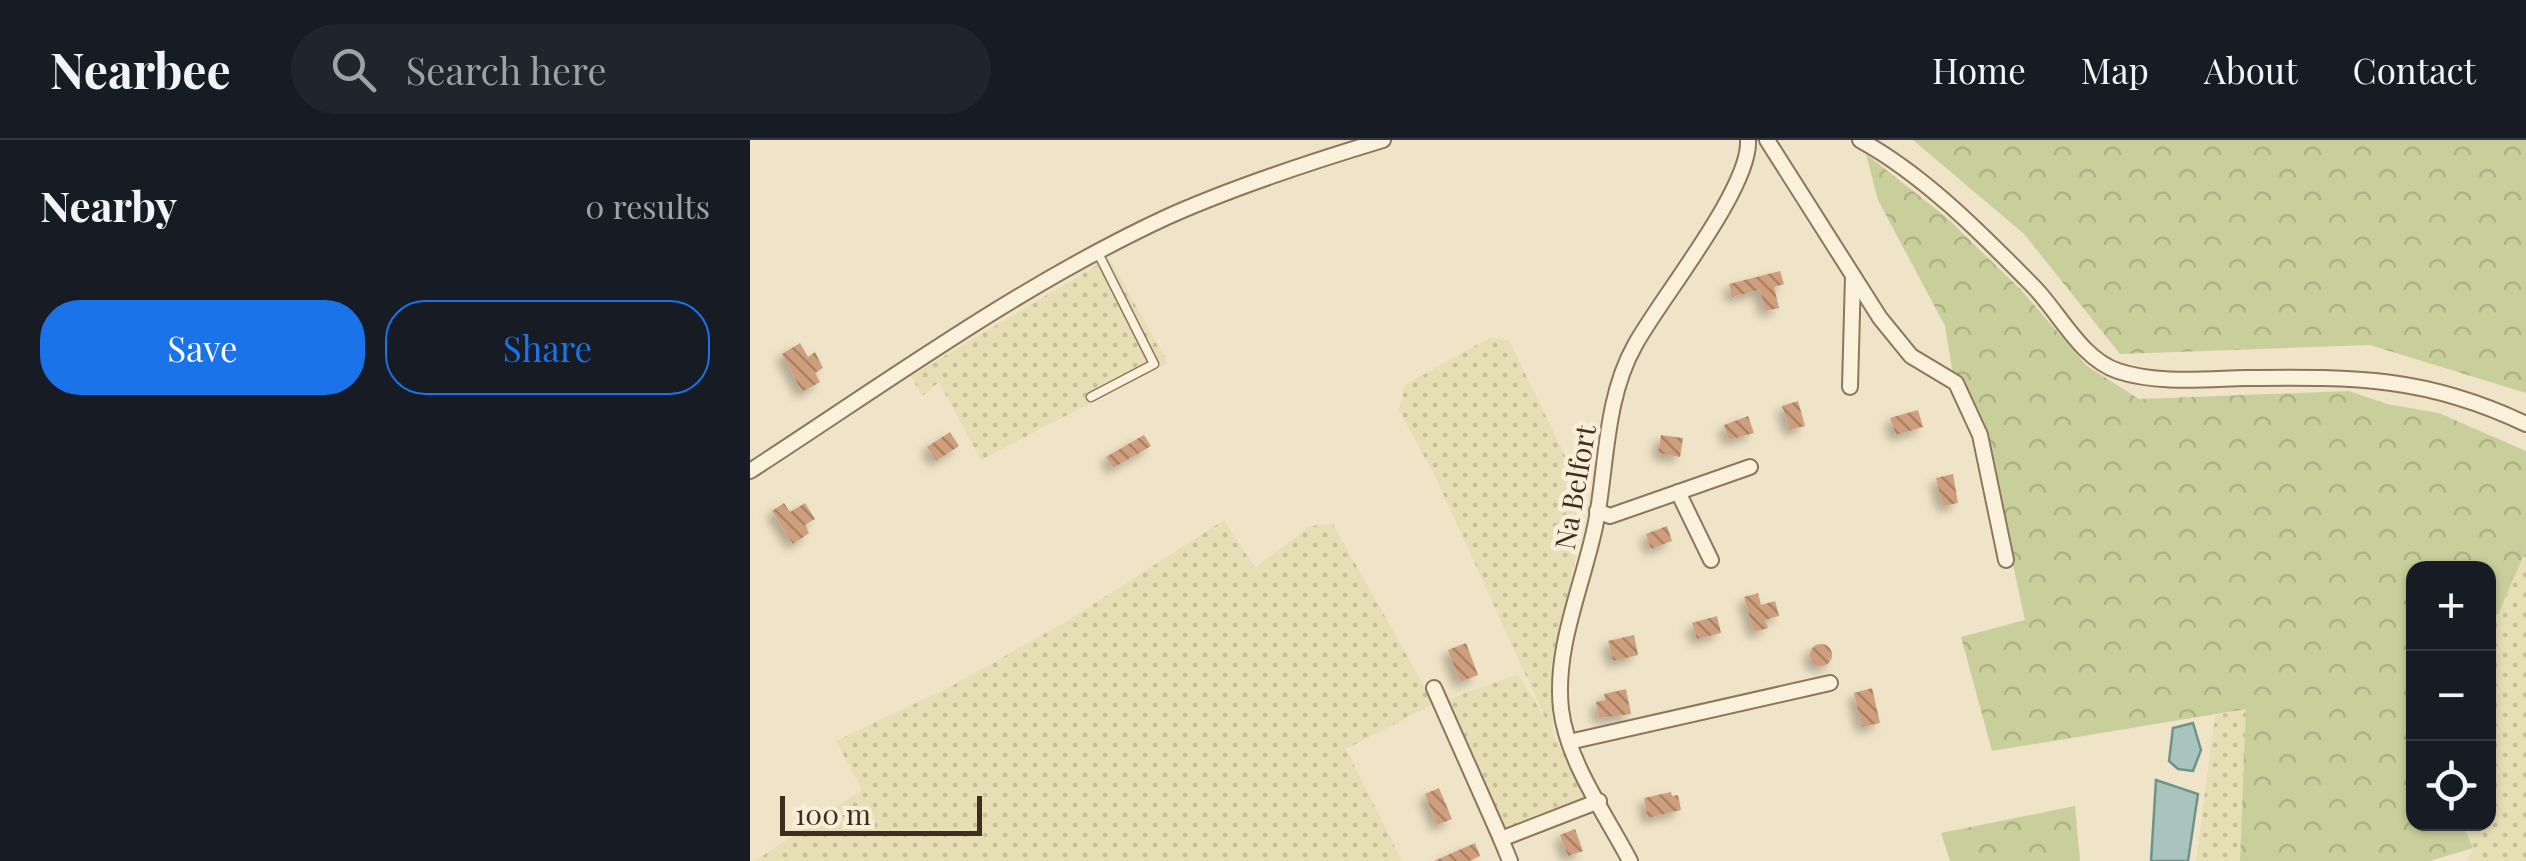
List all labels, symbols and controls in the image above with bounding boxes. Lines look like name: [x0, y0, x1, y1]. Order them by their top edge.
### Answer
search box: [291, 24, 991, 114]
text: Nearbee: [50, 37, 231, 101]
icon: search: [326, 42, 381, 97]
text: Search here: [406, 44, 607, 95]
text: Home: [1932, 46, 2026, 93]
text: Map: [2081, 46, 2149, 93]
text: About: [2204, 46, 2298, 93]
text: Contact: [2353, 46, 2476, 93]
text: Nearby: [40, 177, 177, 233]
text: 0 results: [585, 184, 710, 227]
button: Save: [40, 300, 365, 395]
button: Share: [385, 300, 710, 395]
street label: Na Belfort: [1545, 421, 1603, 552]
map controls: [2406, 561, 2496, 831]
button: +: [2406, 561, 2496, 651]
button: −: [2406, 651, 2496, 741]
button: locate: [2406, 741, 2496, 831]
scale bar: [780, 791, 982, 836]
text: 100 m: [795, 795, 871, 832]

